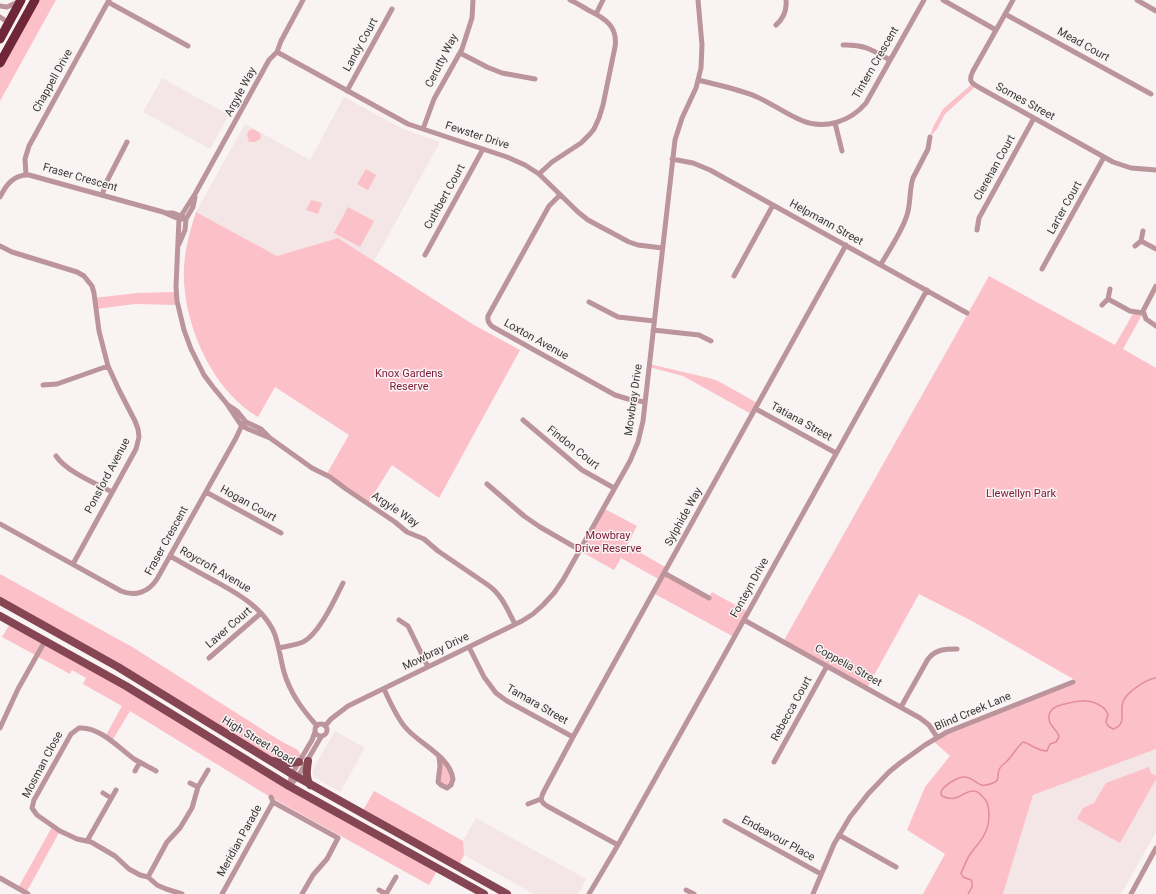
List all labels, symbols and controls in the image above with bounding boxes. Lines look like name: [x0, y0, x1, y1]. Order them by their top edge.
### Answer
street label: Landy Court: [341, 16, 381, 74]
street label: Tintern Crescent: [850, 25, 902, 101]
street label: Mead Court: [1055, 25, 1111, 65]
street label: Cerutty Way: [423, 32, 461, 90]
street label: Chappell Drive: [30, 47, 76, 115]
street label: Argyle Way: [222, 65, 260, 119]
street label: Somes Street: [993, 80, 1057, 124]
street label: Fewster Drive: [443, 119, 511, 153]
street label: Clerehan Court: [972, 133, 1018, 203]
street label: Fraser Crescent: [41, 161, 119, 195]
street label: Cuthbert Court: [422, 162, 468, 232]
street label: Larter Court: [1045, 179, 1085, 237]
street label: Helpmann Street: [787, 197, 865, 249]
street label: Loxton Avenue: [501, 317, 571, 363]
street label: Mowbray Drive: [622, 363, 646, 437]
park label: Knox Gardens Reserve: [375, 367, 443, 393]
street label: Tatiana Street: [768, 400, 834, 444]
street label: Findon Court: [544, 423, 602, 473]
street label: Ponsford Avenue: [83, 436, 133, 516]
street label: Hogan Court: [218, 483, 278, 525]
street label: Sylphide Way: [663, 485, 705, 549]
park label: Llewellyn Park: [986, 487, 1056, 501]
street label: Argyle Way: [369, 489, 421, 531]
street label: Fraser Crescent: [143, 504, 191, 578]
park label: Mowbray Drive Reserve: [575, 529, 641, 555]
street label: Roycroft Avenue: [177, 544, 253, 596]
street label: Fonteyn Drive: [728, 556, 772, 620]
street label: Laver Court: [203, 604, 255, 652]
street label: Mowbray Drive: [401, 630, 471, 674]
street label: Coppelia Street: [812, 642, 884, 690]
street label: Rebecca Court: [769, 674, 815, 744]
street label: Tamara Street: [504, 682, 570, 728]
street label: Blind Creek Lane: [933, 690, 1013, 734]
street label: High Street Road: [219, 714, 297, 768]
street label: Mosman Close: [20, 729, 66, 801]
street label: Meridian Parade: [215, 803, 265, 879]
street label: Endeavour Place: [739, 813, 817, 865]

